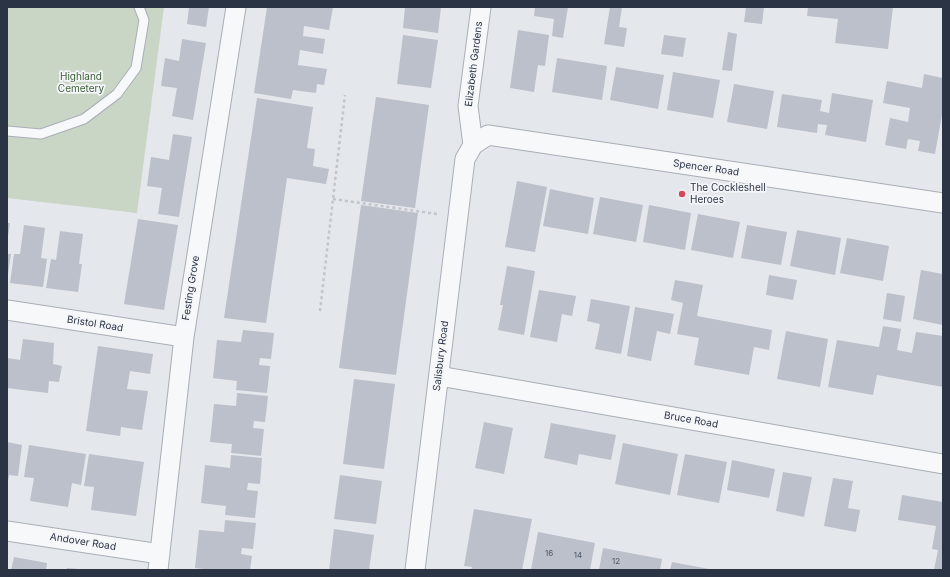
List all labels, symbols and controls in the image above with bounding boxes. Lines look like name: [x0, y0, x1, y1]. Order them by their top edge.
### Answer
street label: Elizabeth Gardens: [463, 21, 485, 107]
park label: Highland Cemetery: [58, 71, 104, 94]
street label: Spencer Road: [672, 157, 740, 179]
place label: The Cockleshell Heroes: [690, 182, 766, 206]
marker: The Cockleshell Heroes: [677, 189, 687, 199]
street label: Festing Grove: [180, 255, 202, 321]
street label: Bristol Road: [66, 314, 124, 334]
street label: Salisbury Road: [431, 320, 451, 392]
street label: Bruce Road: [663, 409, 719, 431]
street label: Andover Road: [49, 531, 117, 553]
house number: 16: [545, 549, 553, 559]
house number: 14: [574, 551, 582, 561]
house number: 12: [612, 557, 620, 567]

